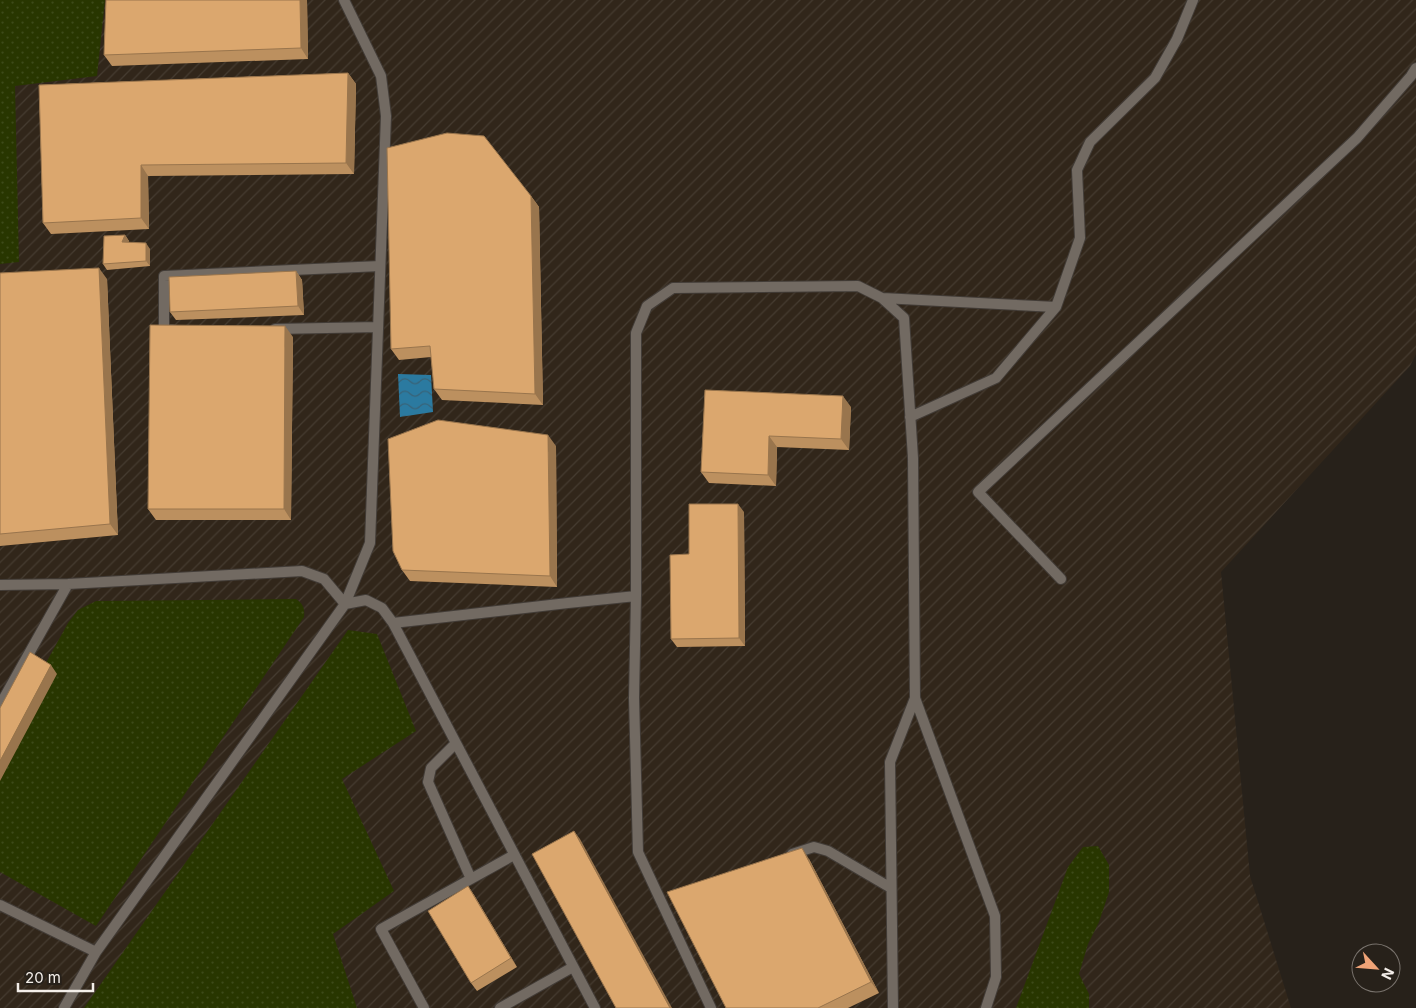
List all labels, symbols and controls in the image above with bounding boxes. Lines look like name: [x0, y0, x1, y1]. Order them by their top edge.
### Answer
north arrow: [1351, 943, 1401, 993]
scale bar: [18, 960, 92, 992]
text: N: [1378, 965, 1398, 982]
text: 20 m: [25, 968, 61, 987]

